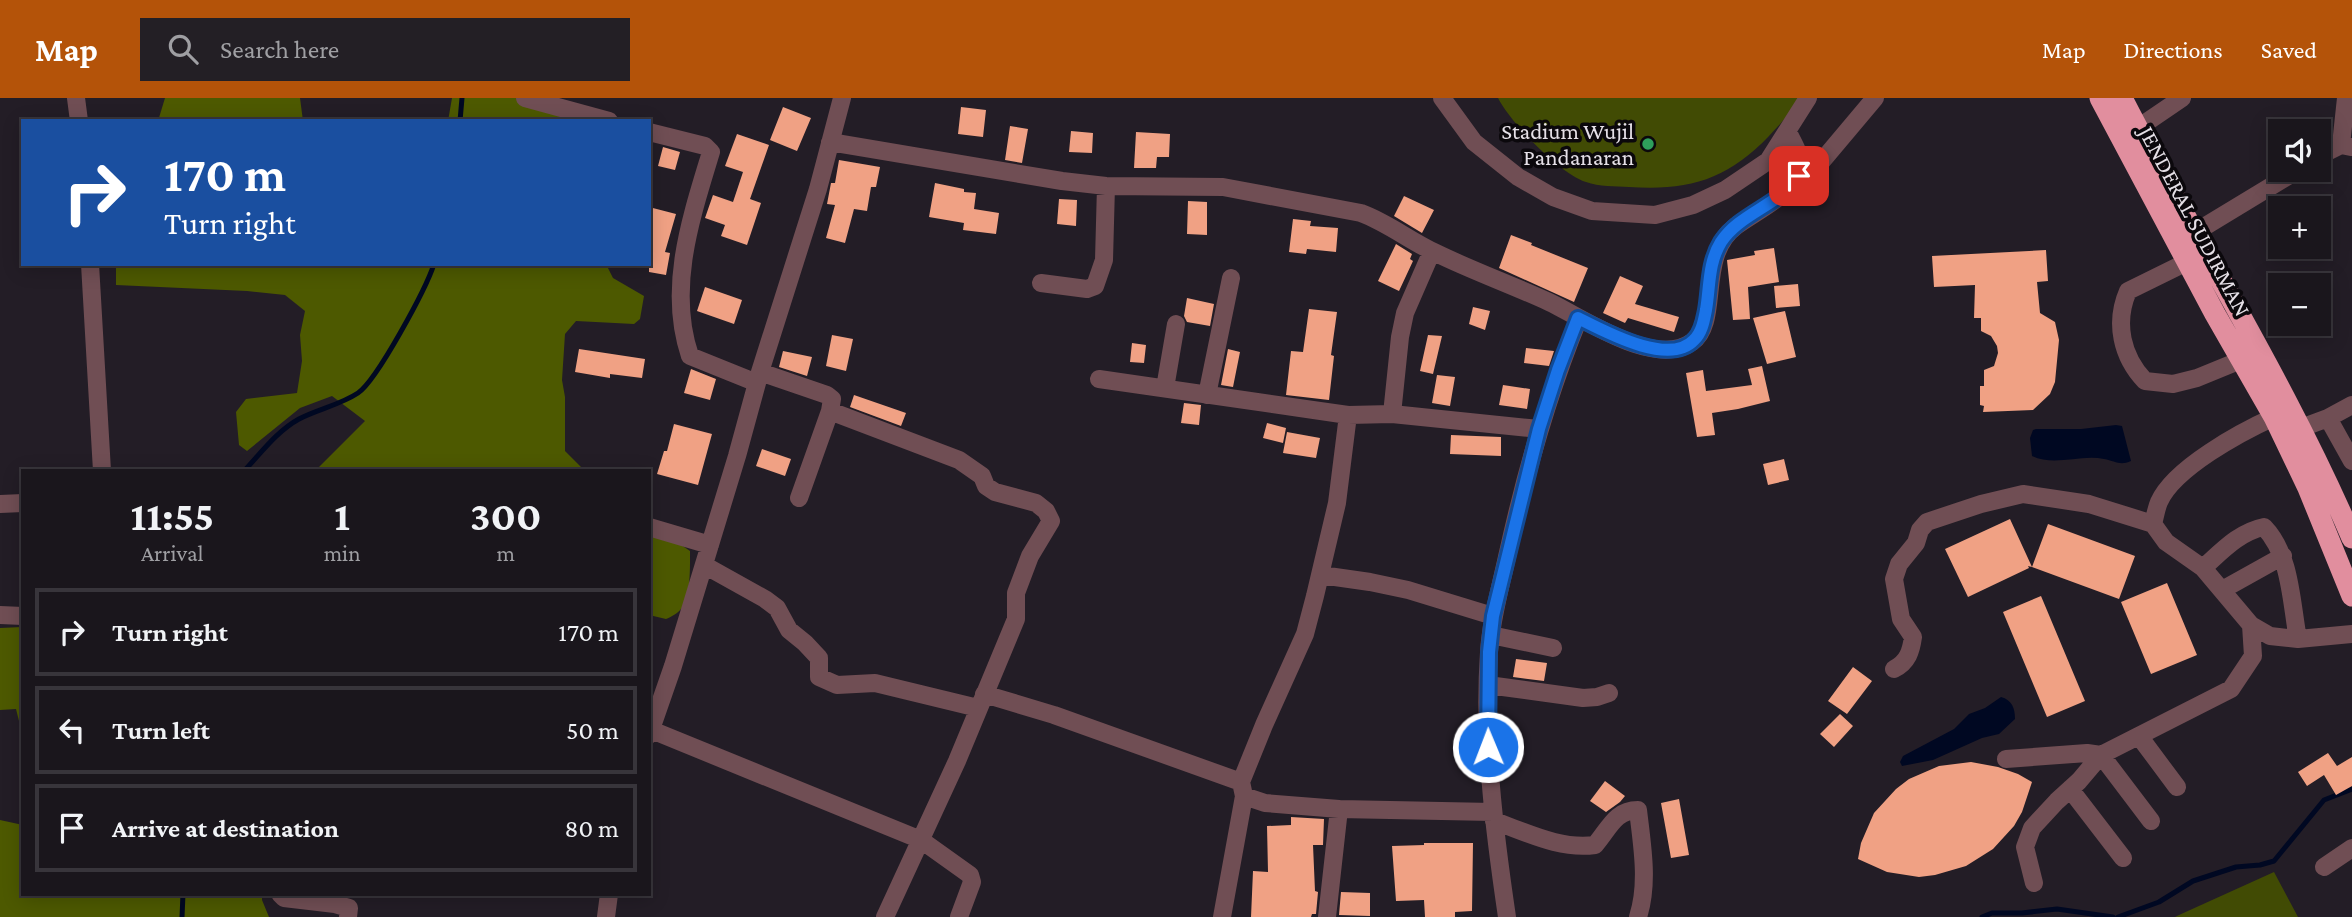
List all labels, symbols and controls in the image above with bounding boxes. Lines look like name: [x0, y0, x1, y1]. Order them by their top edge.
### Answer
search box: [140, 18, 630, 81]
icon: search: [164, 30, 202, 68]
text: Map: [35, 31, 98, 68]
text: Search here: [220, 35, 339, 64]
text: Map: [2042, 36, 2086, 63]
text: Directions: [2124, 36, 2223, 63]
text: Saved: [2261, 36, 2317, 63]
place label: Stadium Wujil Pandanaran: [1501, 118, 1634, 170]
map controls: [2268, 119, 2331, 336]
button: sound: [2268, 119, 2331, 182]
street label: JENDERAL SUDIRMAN: [2133, 120, 2256, 320]
marker: Stadium Wujil Pandanaran: [1640, 136, 1656, 152]
pin: [1769, 146, 1829, 206]
icon: right: [49, 147, 140, 238]
text: 170 m: [164, 147, 286, 202]
icon: arrive: [1780, 157, 1818, 195]
button: +: [2268, 196, 2331, 259]
text: Turn right: [164, 205, 296, 241]
button: −: [2268, 273, 2331, 336]
text: 11:55: [130, 492, 214, 539]
text: 1: [334, 492, 350, 539]
text: 300: [470, 492, 541, 539]
text: Arrival: [141, 540, 204, 566]
text: min: [324, 540, 360, 566]
text: m: [496, 540, 515, 566]
icon: right: [53, 613, 91, 651]
text: Turn right: [112, 618, 228, 647]
text: 170 m: [558, 618, 619, 647]
position arrow: [1451, 710, 1525, 784]
icon: left: [53, 711, 91, 749]
text: Turn left: [112, 716, 210, 745]
text: 50 m: [566, 716, 619, 745]
icon: arrive: [53, 809, 91, 847]
text: Arrive at destination: [112, 814, 339, 843]
text: 80 m: [565, 814, 619, 843]

